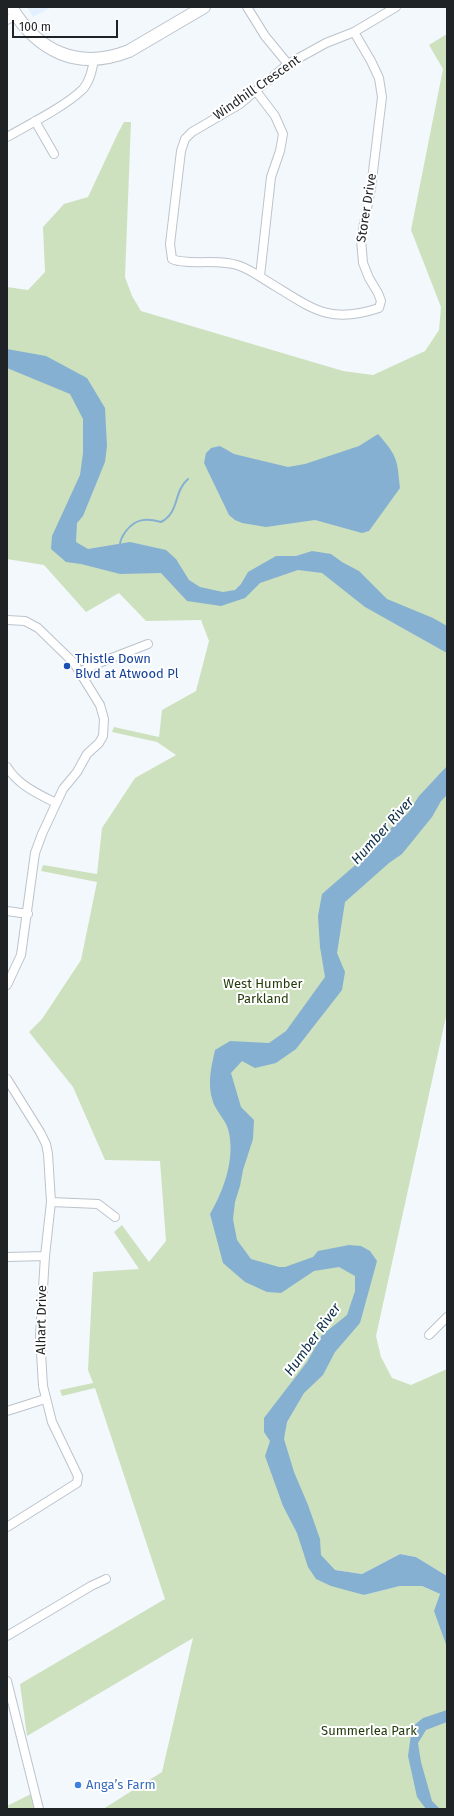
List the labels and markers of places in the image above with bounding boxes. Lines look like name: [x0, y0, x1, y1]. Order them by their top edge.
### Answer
place label: Thistle Down Blvd at Atwood Pl: [75, 651, 178, 682]
marker: Thistle Down Blvd at Atwood Pl: [62, 661, 72, 671]
place label: Anga’s Farm: [86, 1777, 156, 1793]
marker: Anga’s Farm: [73, 1780, 83, 1790]

